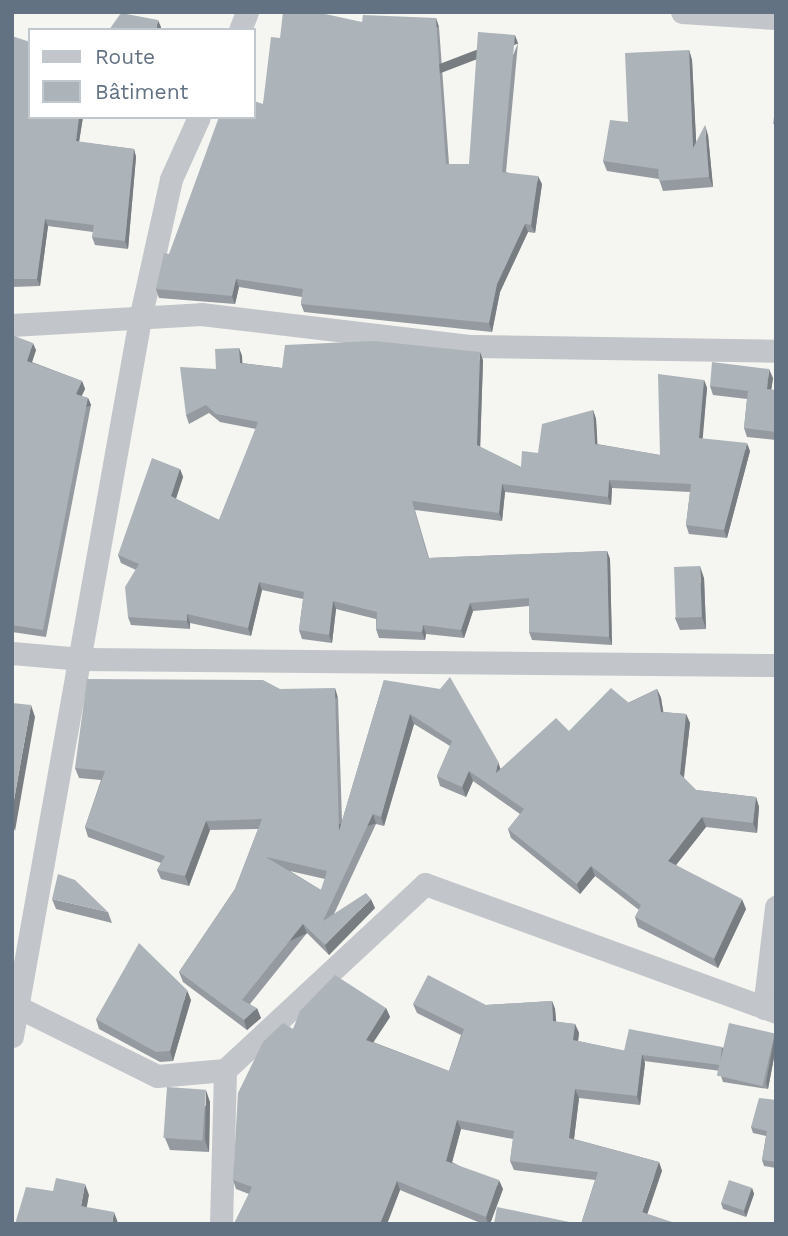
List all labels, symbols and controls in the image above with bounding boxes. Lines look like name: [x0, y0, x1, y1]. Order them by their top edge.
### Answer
legend: [28, 28, 256, 119]
text: Route: [95, 44, 155, 69]
text: Bâtiment: [95, 79, 188, 104]

